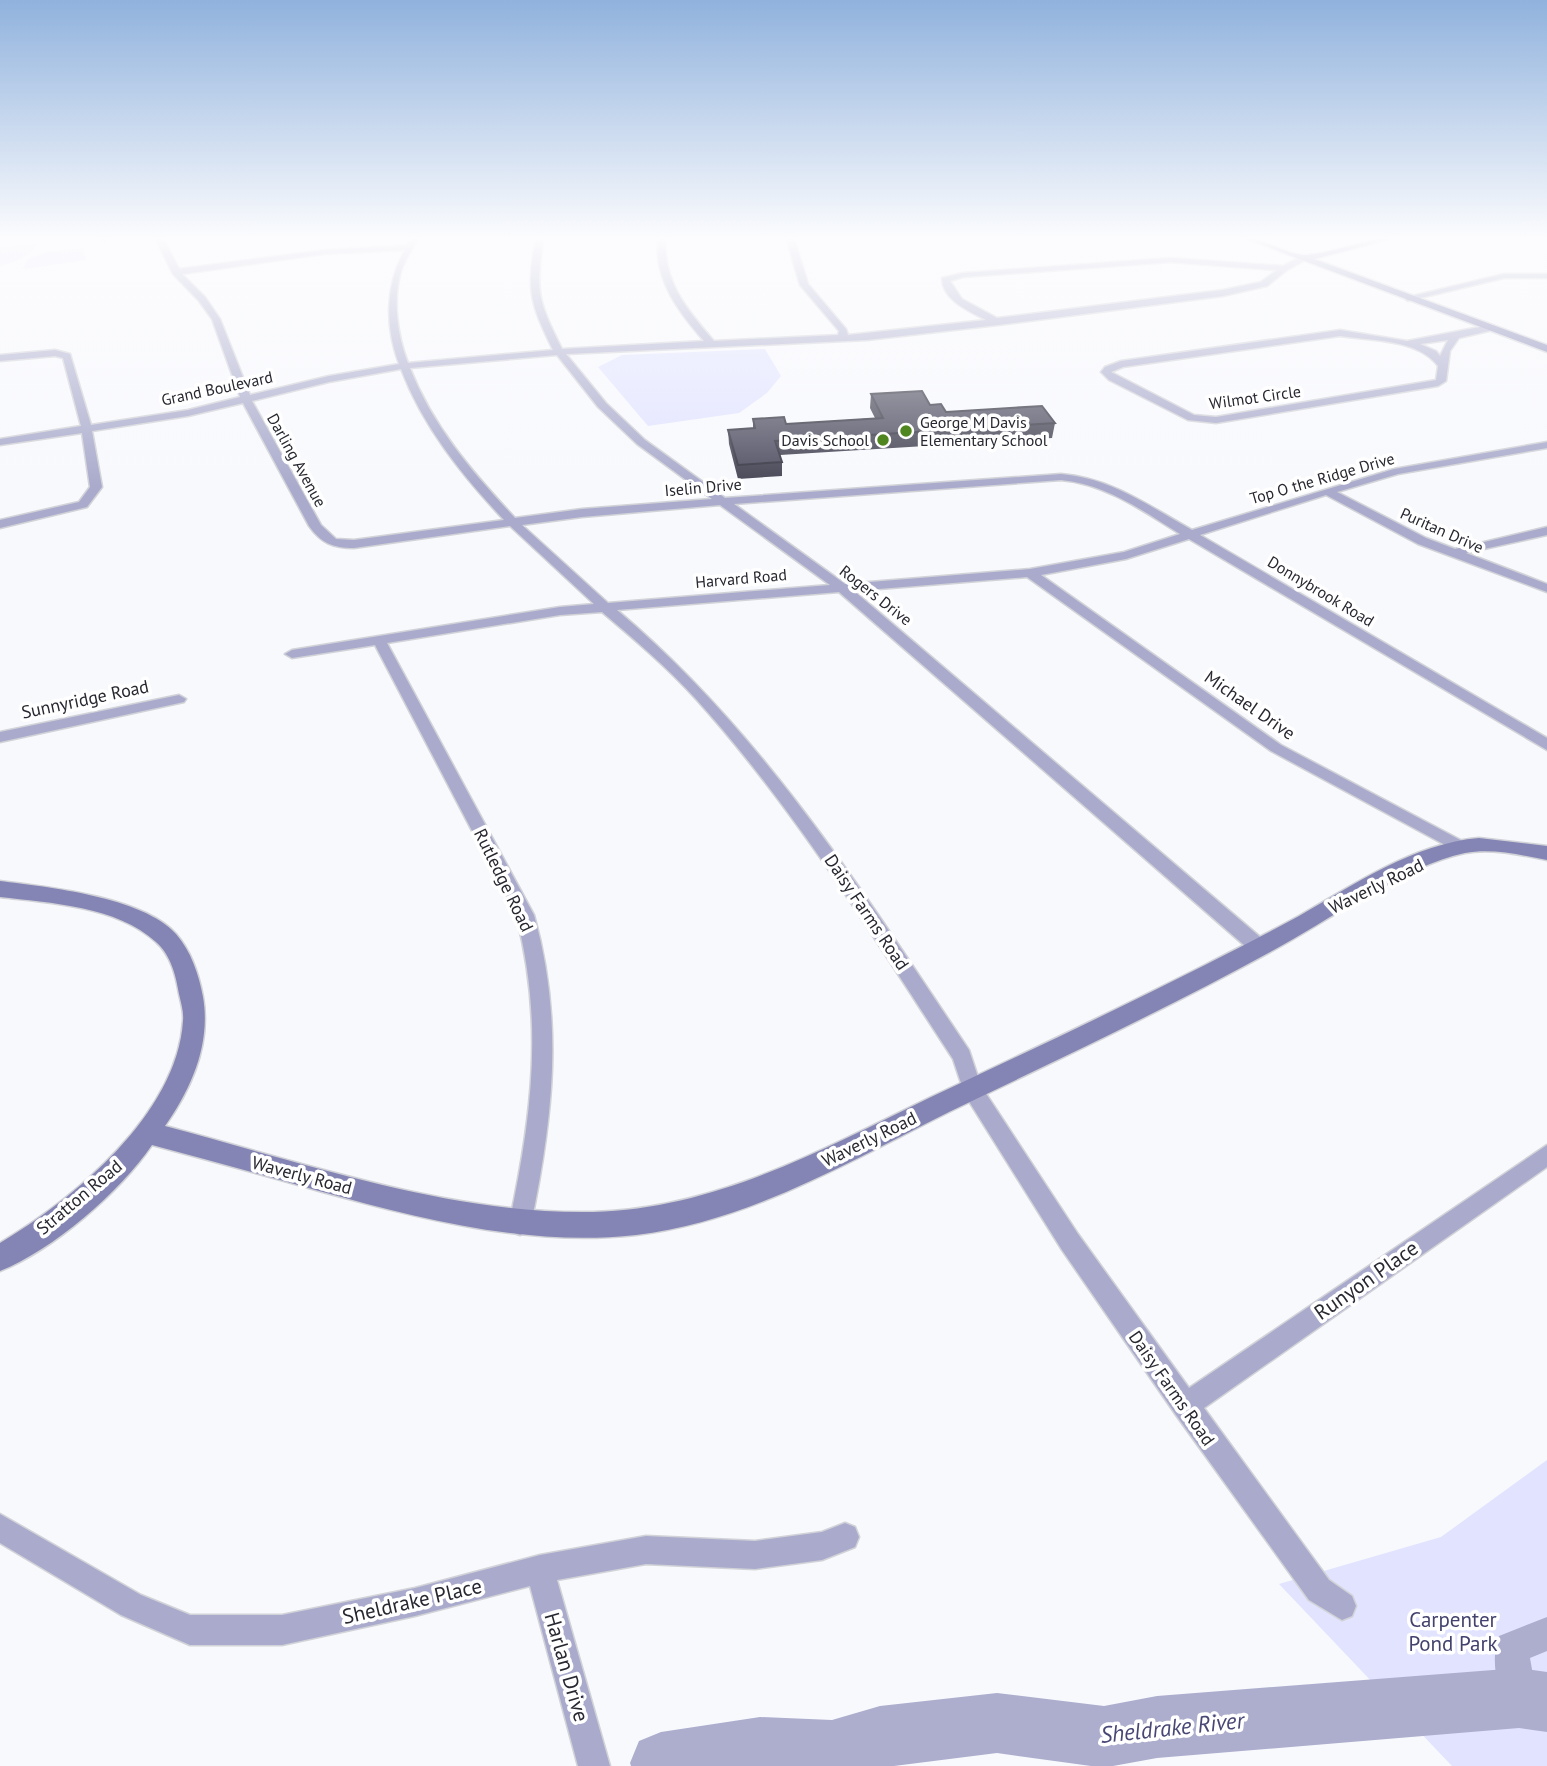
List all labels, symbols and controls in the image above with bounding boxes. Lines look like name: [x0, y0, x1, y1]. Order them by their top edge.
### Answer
street label: Grand Boulevard: [159, 366, 275, 410]
street label: Wilmot Circle: [1208, 381, 1302, 413]
street label: Darling Avenue: [263, 410, 331, 510]
place label: George M Davis Elementary School: [920, 412, 1048, 450]
marker: George M Davis Elementary School: [898, 423, 914, 439]
place label: Davis School: [781, 430, 869, 450]
marker: Davis School: [875, 432, 891, 448]
street label: Top O the Ridge Drive: [1247, 448, 1397, 508]
street label: Iselin Drive: [664, 474, 742, 500]
street label: Puritan Drive: [1397, 503, 1487, 557]
street label: Donnybrook Road: [1264, 551, 1378, 631]
street label: Rogers Drive: [836, 561, 916, 629]
street label: Harvard Road: [694, 564, 788, 592]
street label: Michael Drive: [1200, 665, 1300, 745]
street label: Sunnyridge Road: [19, 674, 151, 724]
street label: Rutledge Road: [469, 825, 539, 935]
street label: Daisy Farms Road: [820, 850, 914, 974]
street label: Waverly Road: [1325, 853, 1427, 919]
street label: Waverly Road: [818, 1106, 920, 1172]
street label: Waverly Road: [249, 1151, 355, 1199]
street label: Stratton Road: [31, 1154, 127, 1240]
street label: Runyon Place: [1309, 1234, 1423, 1326]
street label: Daisy Farms Road: [1124, 1326, 1220, 1450]
street label: Sheldrake Place: [340, 1572, 484, 1630]
park label: Carpenter Pond Park: [1408, 1606, 1498, 1657]
street label: Harlan Drive: [539, 1609, 595, 1725]
water label: Sheldrake River: [1099, 1705, 1247, 1749]

